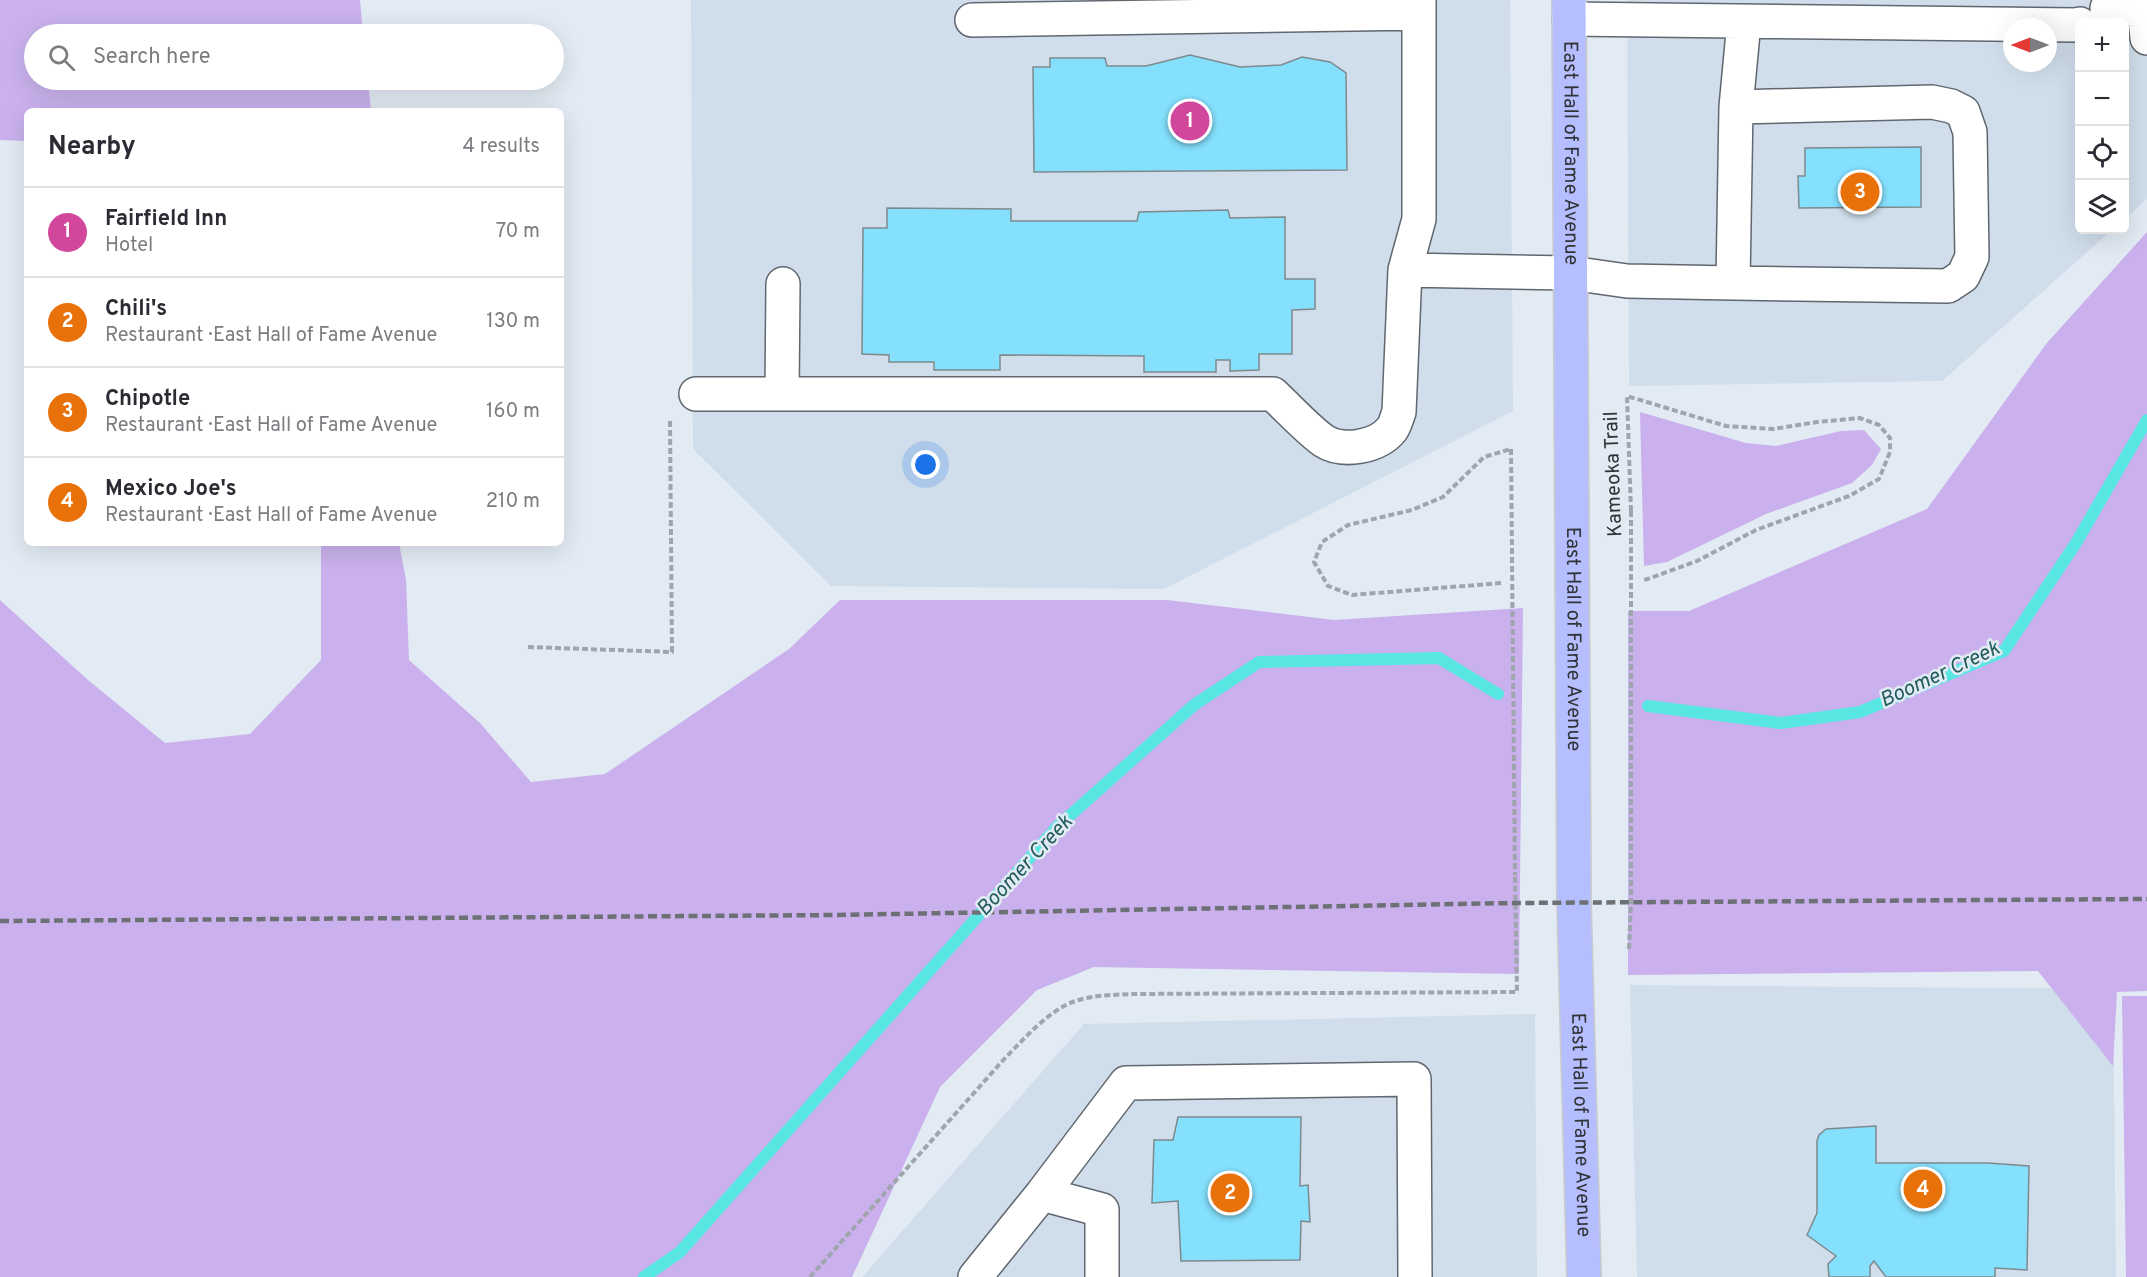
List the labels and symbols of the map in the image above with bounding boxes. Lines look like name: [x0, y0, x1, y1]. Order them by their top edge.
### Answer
north arrow: [2003, 18, 2057, 72]
street label: East Hall of Fame Avenue: [1556, 41, 1583, 265]
pin: 1: [1170, 98, 1210, 144]
pin: 3: [1840, 170, 1880, 214]
street label: Kameoka Trail: [1599, 411, 1629, 537]
your location: [911, 450, 940, 479]
street label: East Hall of Fame Avenue: [1559, 527, 1586, 751]
water label: Boomer Creek: [1876, 635, 2005, 715]
water label: Boomer Creek: [971, 809, 1079, 923]
street label: East Hall of Fame Avenue: [1564, 1012, 1596, 1238]
pin: 4: [1904, 1166, 1942, 1212]
pin: 2: [1210, 1170, 1250, 1216]

